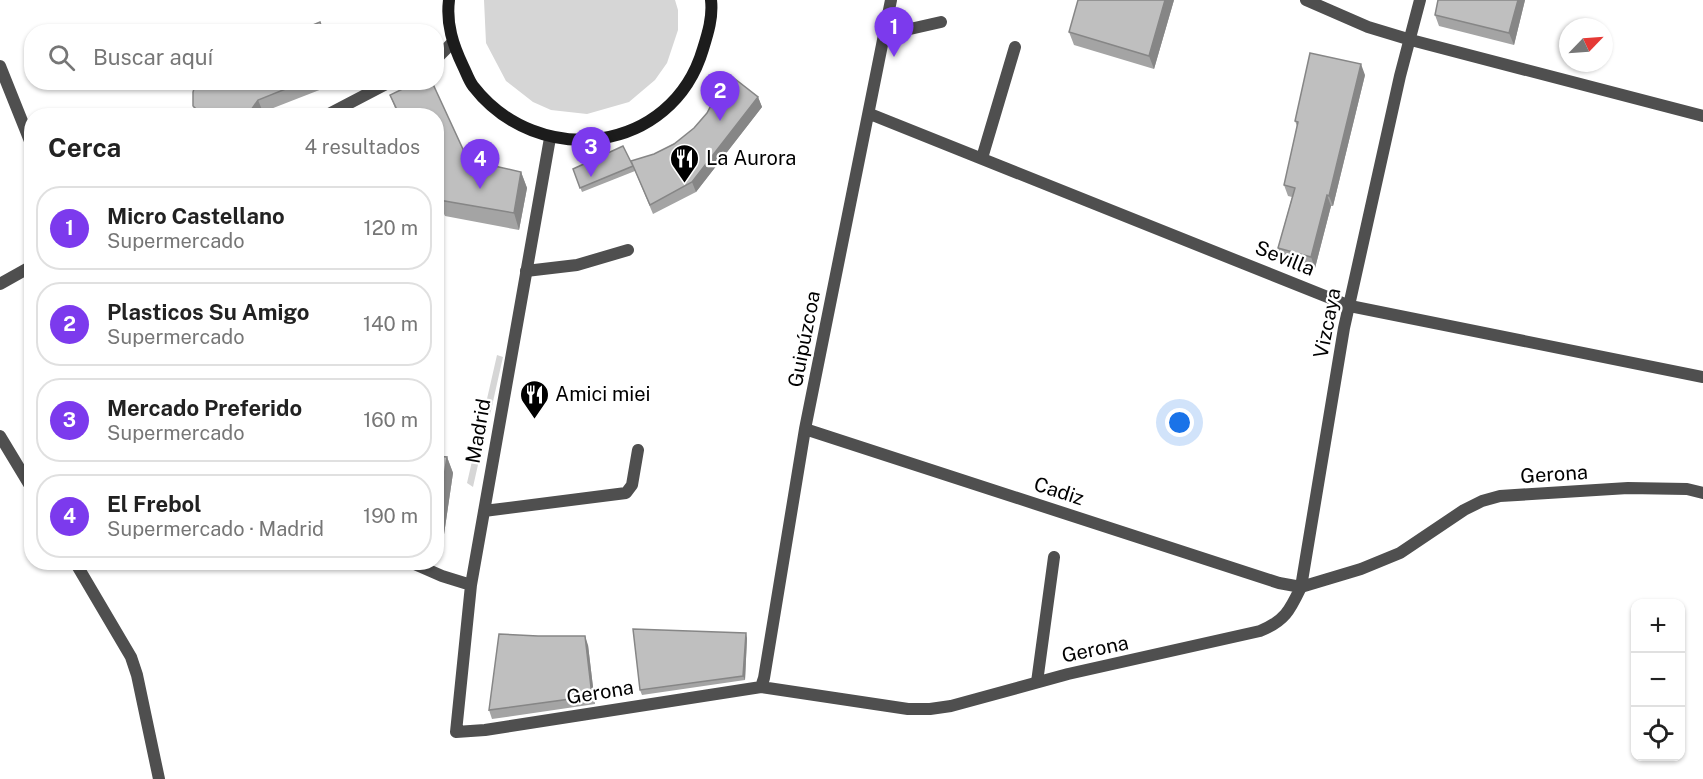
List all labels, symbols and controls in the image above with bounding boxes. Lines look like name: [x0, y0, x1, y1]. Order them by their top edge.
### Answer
pin: 1: [874, 8, 914, 57]
north arrow: [1559, 18, 1613, 72]
search box: [24, 24, 444, 90]
icon: search: [45, 41, 78, 74]
text: Buscar aquí: [93, 44, 213, 70]
pin: 2: [700, 72, 740, 121]
pin: 3: [572, 128, 610, 177]
text: Cerca: [48, 132, 121, 163]
text: 4 resultados: [304, 135, 420, 159]
pin: 4: [460, 140, 500, 189]
restaurant icon: La Aurora: [669, 142, 701, 184]
place label: La Aurora: [706, 146, 796, 170]
text: Micro Castellano: [107, 203, 285, 229]
text: 1: [65, 216, 74, 240]
text: 120 m: [364, 216, 418, 240]
text: Supermercado: [107, 229, 245, 253]
street label: Sevilla: [1252, 235, 1318, 281]
street label: Vizcaya: [1308, 286, 1346, 360]
street label: Guipúzcoa: [783, 289, 825, 389]
text: Plasticos Su Amigo: [107, 299, 309, 325]
text: 2: [63, 312, 76, 336]
text: 140 m: [363, 312, 418, 336]
text: Supermercado: [107, 325, 245, 349]
restaurant icon: Amici miei: [518, 378, 550, 420]
place label: Amici miei: [555, 382, 651, 406]
text: Mercado Preferido: [107, 395, 302, 421]
street label: Madrid: [460, 397, 496, 465]
text: 3: [63, 408, 76, 432]
text: 160 m: [363, 408, 418, 432]
your location: [1165, 408, 1194, 437]
text: Supermercado: [107, 421, 245, 445]
street label: Gerona: [1519, 460, 1589, 488]
street label: Cadiz: [1031, 472, 1087, 510]
text: El Frebol: [107, 491, 202, 517]
text: 4: [63, 504, 76, 528]
text: 190 m: [363, 504, 418, 528]
text: Supermercado · Madrid: [107, 517, 324, 541]
map controls: [1631, 599, 1685, 761]
button: +: [1631, 599, 1685, 653]
street label: Gerona: [1059, 630, 1131, 668]
button: −: [1631, 653, 1685, 707]
street label: Gerona: [565, 675, 635, 709]
button: locate: [1631, 707, 1685, 761]

